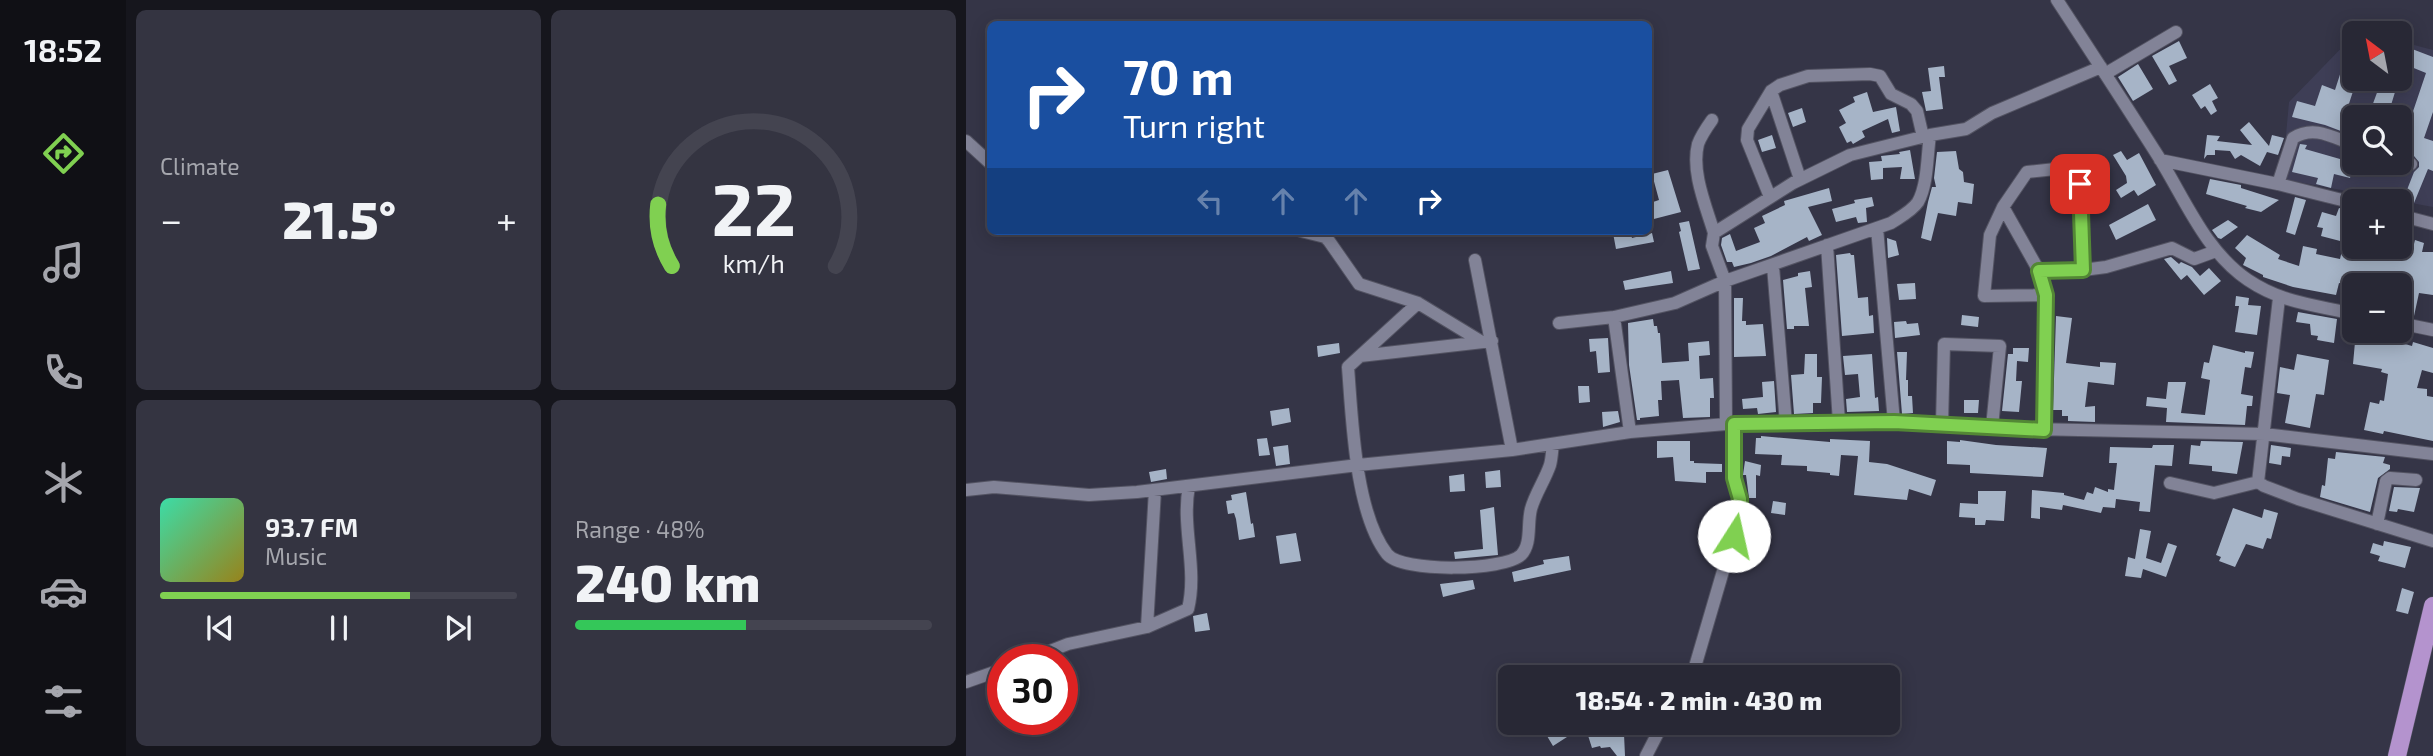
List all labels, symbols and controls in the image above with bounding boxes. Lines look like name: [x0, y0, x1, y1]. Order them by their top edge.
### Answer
north arrow: [2342, 21, 2412, 91]
map controls: [2342, 21, 2412, 343]
text: 18:52: [24, 30, 102, 68]
text: 70 m: [1123, 46, 1234, 105]
icon: right: [1008, 49, 1099, 140]
button: search: [2342, 105, 2412, 175]
text: Turn right: [1123, 106, 1265, 144]
icon: directions: [39, 129, 88, 178]
text: Climate: [160, 152, 240, 180]
pin: [2050, 154, 2110, 214]
text: 22: [711, 163, 796, 251]
icon: arrive: [2061, 165, 2099, 203]
icon: left: [1191, 182, 1229, 220]
icon: ahead: [1264, 182, 1302, 220]
icon: ahead: [1337, 182, 1375, 220]
icon: right: [1410, 182, 1448, 220]
text: 21.5°: [282, 187, 396, 249]
button: +: [2342, 189, 2412, 259]
text: −: [160, 196, 182, 242]
text: +: [496, 196, 517, 242]
icon: music: [39, 238, 88, 287]
text: km/h: [722, 248, 785, 278]
button: −: [2342, 273, 2412, 343]
icon: phone: [39, 348, 88, 397]
icon: climate: [39, 458, 88, 507]
position arrow: [1697, 499, 1771, 573]
text: 93.7 FM: [265, 511, 358, 542]
text: Range · 48%: [575, 515, 705, 543]
text: Music: [265, 542, 327, 570]
text: 240 km: [575, 550, 761, 612]
icon: car: [39, 567, 88, 616]
icon: previous: [201, 609, 239, 647]
icon: pause: [320, 609, 358, 647]
icon: next: [439, 609, 477, 647]
speed limit sign: 30: [987, 644, 1078, 735]
icon: filters: [39, 677, 88, 726]
text: 18:54 · 2 min · 430 m: [1576, 684, 1822, 715]

